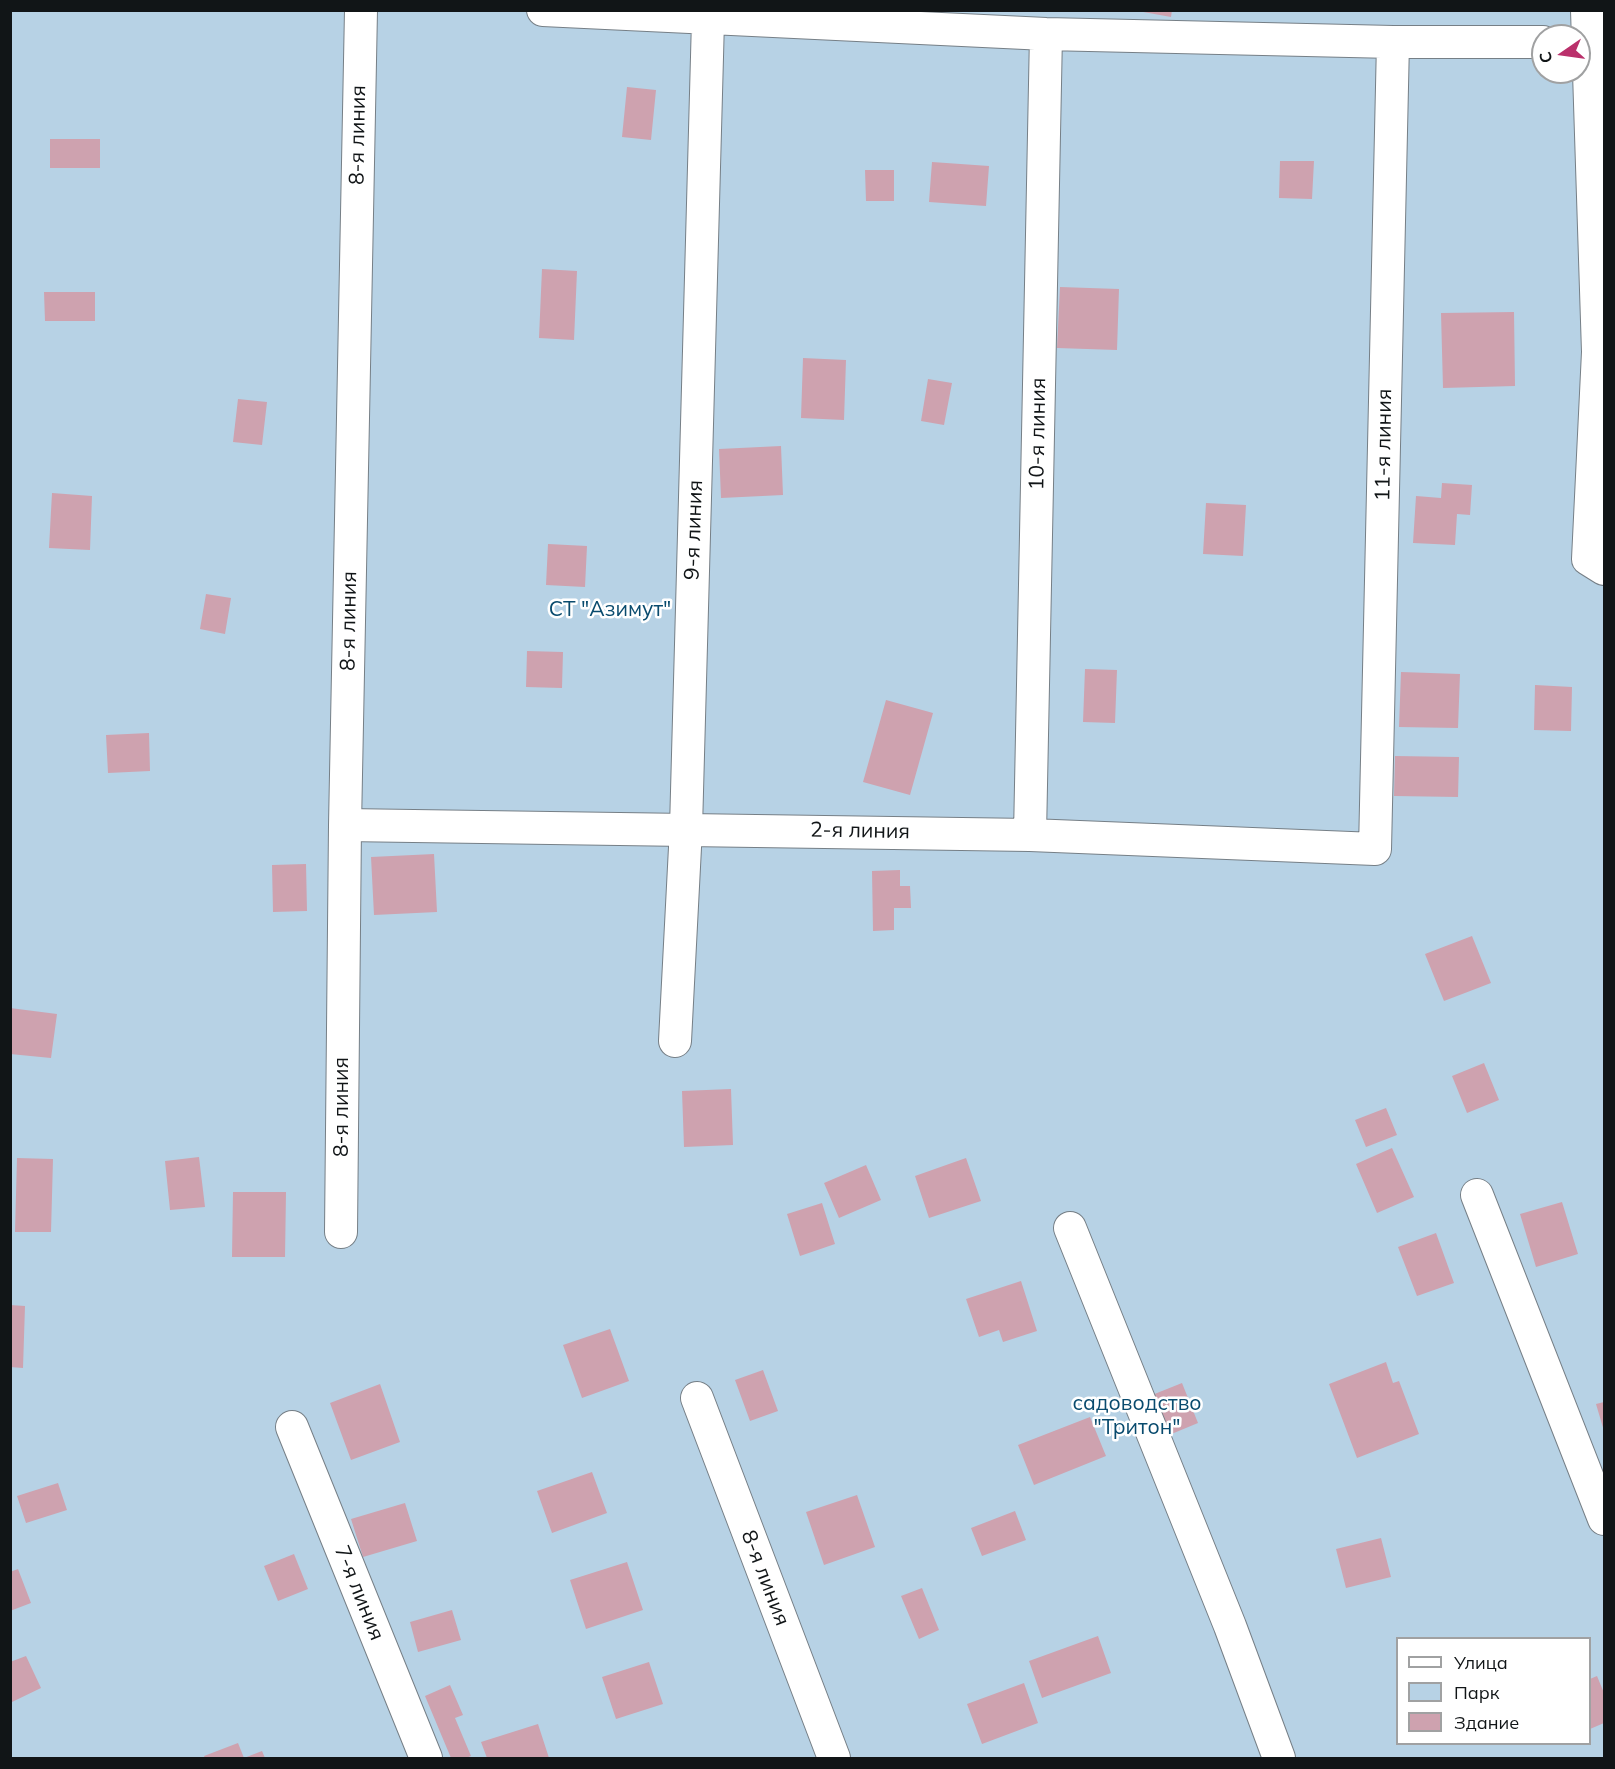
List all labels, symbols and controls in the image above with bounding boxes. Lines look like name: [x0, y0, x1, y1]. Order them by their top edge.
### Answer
north arrow: [1531, 24, 1591, 84]
text: С: [1534, 50, 1556, 65]
street label: 8-я линия: [345, 85, 371, 185]
street label: 10-я линия: [1024, 377, 1052, 491]
street label: 11-я линия: [1370, 388, 1398, 502]
street label: 9-я линия: [680, 480, 708, 580]
street label: 8-я линия: [336, 571, 362, 671]
park label: СТ "Азимут": [549, 597, 671, 623]
street label: 2-я линия: [810, 818, 910, 844]
street label: 8-я линия: [329, 1057, 355, 1157]
park label: садоводство "Тритон": [1072, 1391, 1202, 1441]
street label: 8-я линия: [735, 1527, 795, 1629]
street label: 7-я линия: [329, 1542, 389, 1644]
legend: [1396, 1637, 1591, 1745]
text: Улица: [1454, 1651, 1508, 1674]
text: Парк: [1454, 1681, 1499, 1704]
text: Здание: [1454, 1711, 1519, 1734]

